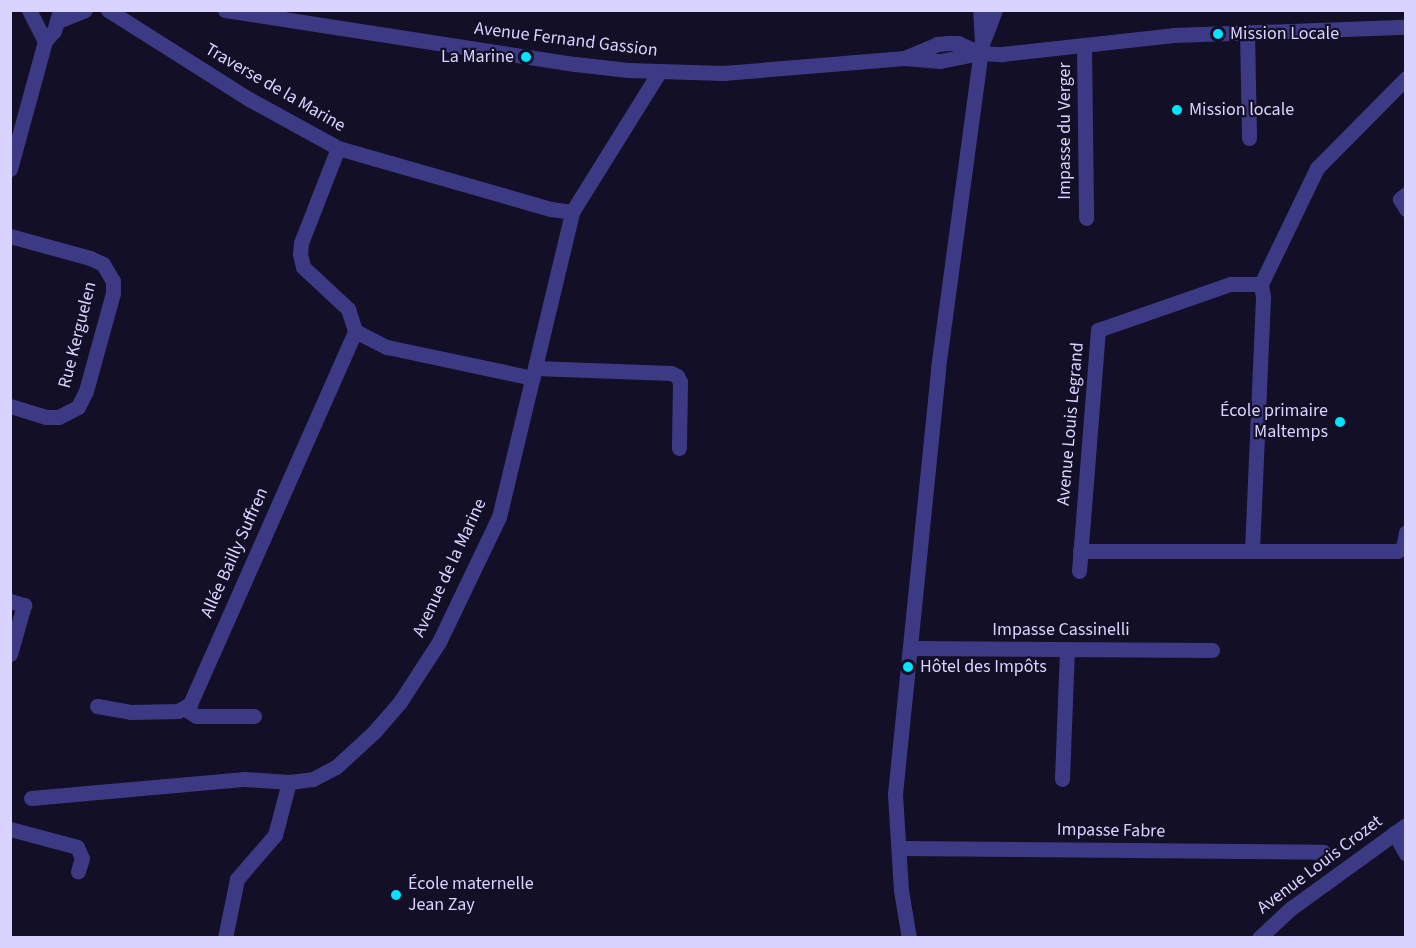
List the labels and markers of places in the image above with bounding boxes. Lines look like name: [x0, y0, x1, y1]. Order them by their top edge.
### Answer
place label: Mission Locale: [1230, 23, 1339, 45]
marker: Mission Locale: [1211, 27, 1225, 41]
place label: La Marine: [441, 46, 514, 68]
marker: La Marine: [519, 50, 533, 64]
place label: Mission locale: [1189, 99, 1294, 121]
marker: Mission locale: [1170, 103, 1184, 117]
place label: École primaire Maltemps: [1220, 401, 1328, 444]
marker: École primaire Maltemps: [1333, 415, 1347, 429]
place label: Hôtel des Impôts: [920, 656, 1047, 678]
marker: Hôtel des Impôts: [901, 660, 915, 674]
place label: École maternelle Jean Zay: [408, 874, 534, 916]
marker: École maternelle Jean Zay: [389, 888, 403, 902]

